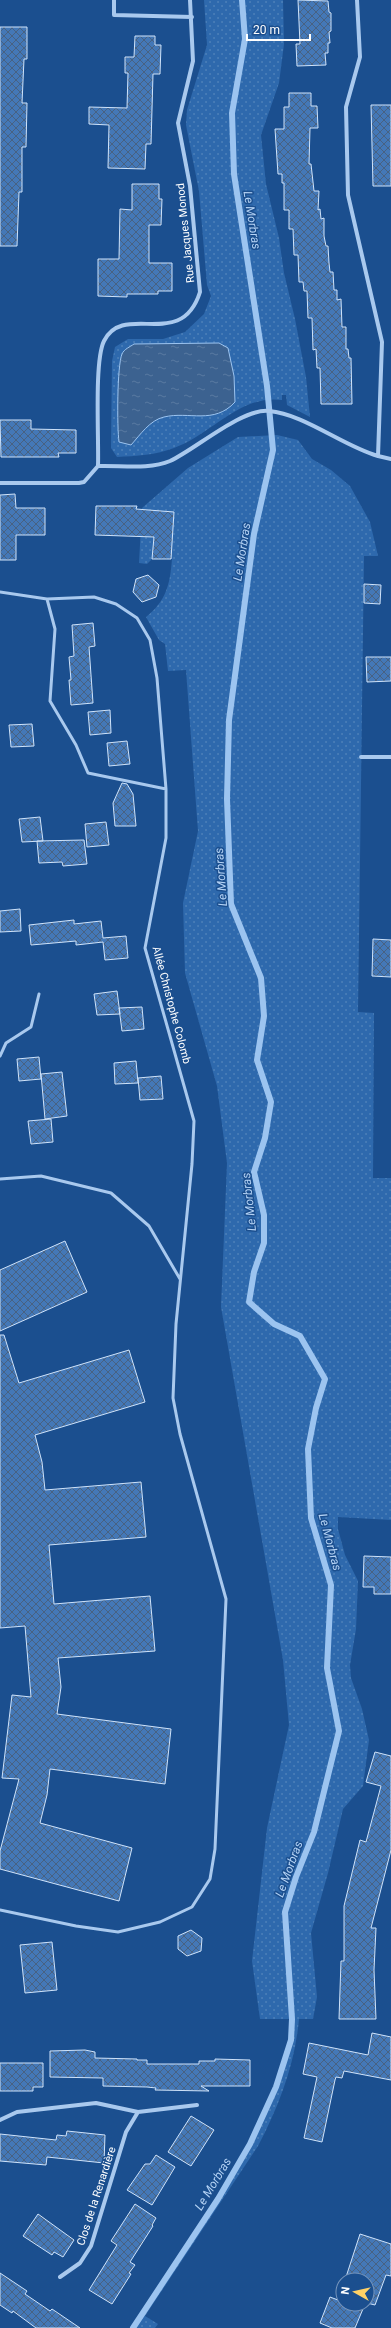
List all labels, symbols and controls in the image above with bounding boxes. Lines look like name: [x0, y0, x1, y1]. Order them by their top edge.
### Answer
scale bar: [247, 16, 310, 42]
text: 20 m: [253, 23, 280, 37]
street label: Rue Jacques Monod: [174, 182, 197, 283]
water label: Le Morbras: [240, 190, 264, 250]
water label: Le Morbras: [230, 522, 254, 582]
water label: Le Morbras: [212, 847, 230, 907]
street label: Allée Christophe Colomb: [150, 945, 193, 1065]
water label: Le Morbras: [239, 1172, 259, 1232]
water label: Le Morbras: [316, 1512, 344, 1572]
water label: Le Morbras: [272, 1839, 306, 1899]
street label: Clos de la Renardière: [74, 2145, 119, 2247]
water label: Le Morbras: [192, 2155, 234, 2213]
north arrow: [335, 2272, 375, 2312]
text: N: [339, 2286, 353, 2295]

